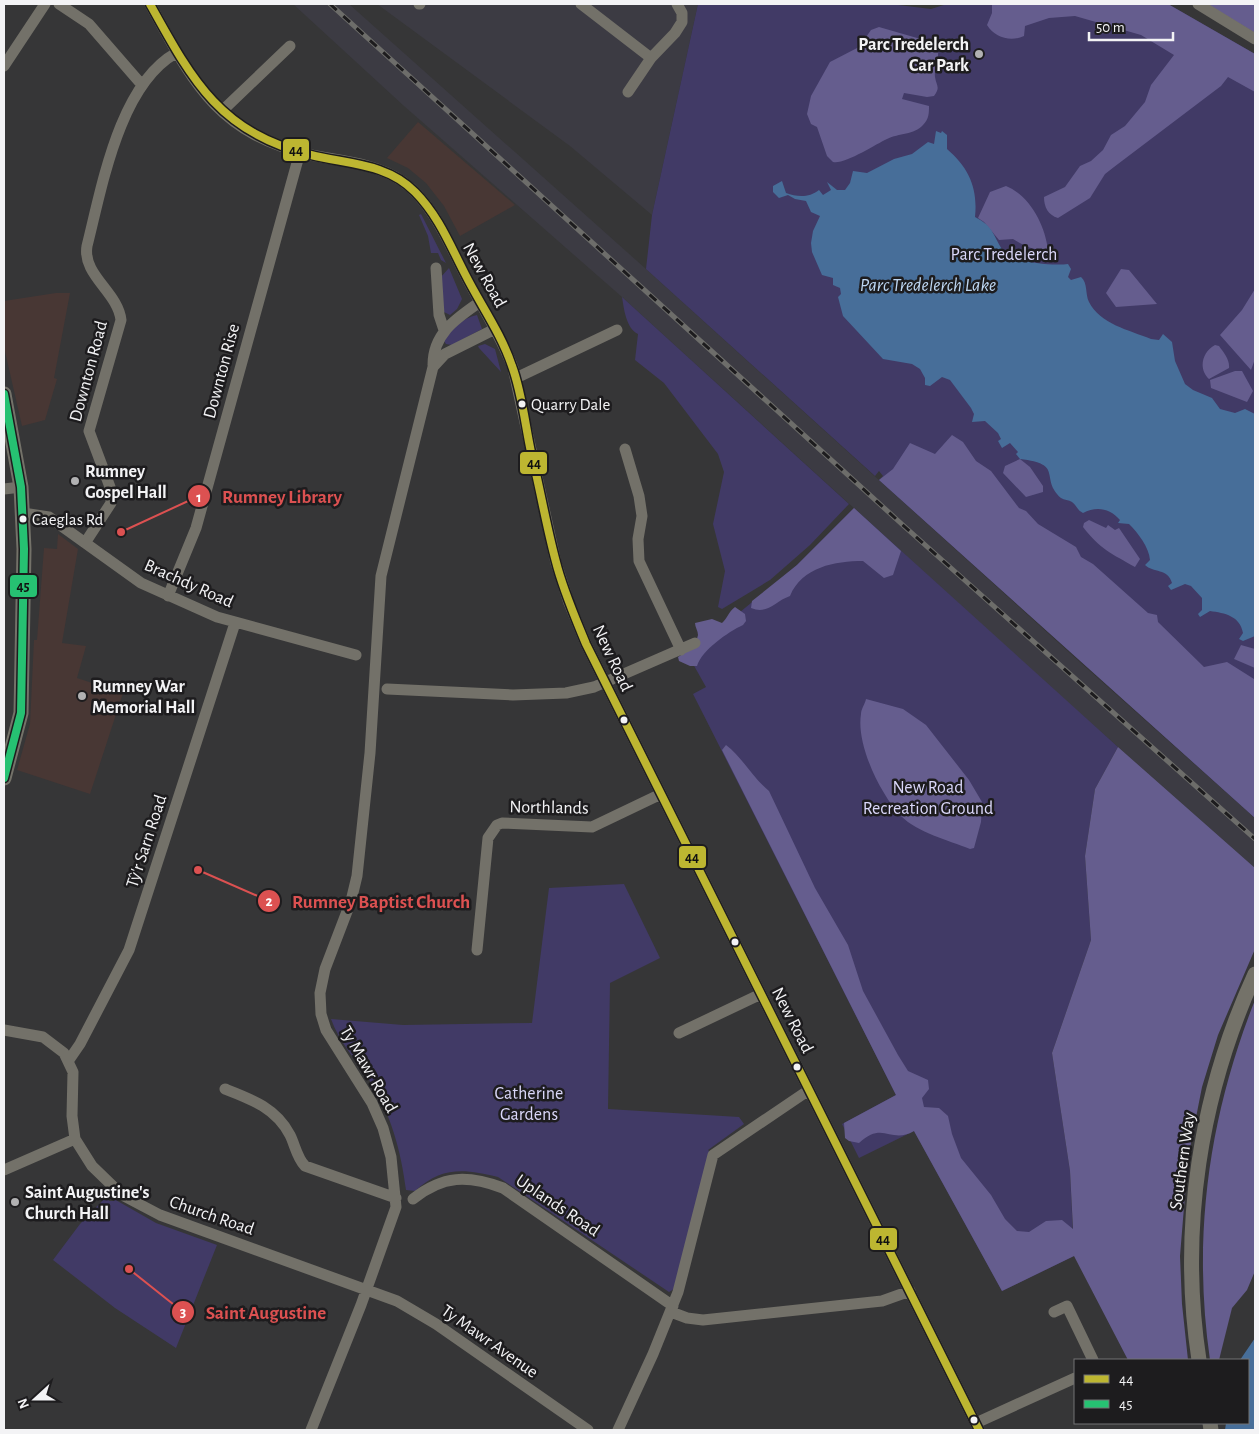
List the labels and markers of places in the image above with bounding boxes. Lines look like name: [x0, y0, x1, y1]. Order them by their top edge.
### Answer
place label: Parc Tredelerch Car Park: [858, 36, 969, 75]
marker: Parc Tredelerch Car Park: [973, 48, 985, 60]
place label: Quarry Dale: [531, 396, 611, 414]
marker: Quarry Dale: [517, 399, 527, 409]
place label: Rumney Gospel Hall: [85, 463, 167, 502]
marker: Rumney Gospel Hall: [69, 475, 81, 487]
callout: Rumney Library: [187, 479, 352, 513]
place label: Caeglas Rd: [32, 511, 104, 528]
marker: Caeglas Rd: [18, 514, 28, 524]
place label: Rumney War Memorial Hall: [92, 678, 195, 717]
marker: Rumney War Memorial Hall: [76, 690, 88, 702]
unlabelled marker: [619, 715, 629, 725]
callout: Rumney Baptist Church: [257, 884, 480, 918]
unlabelled marker: [730, 937, 740, 947]
unlabelled marker: [792, 1062, 802, 1072]
place label: Saint Augustine's Church Hall: [25, 1184, 150, 1223]
marker: Saint Augustine's Church Hall: [9, 1196, 21, 1208]
callout: Saint Augustine: [171, 1295, 337, 1329]
unlabelled marker: [969, 1415, 979, 1425]

